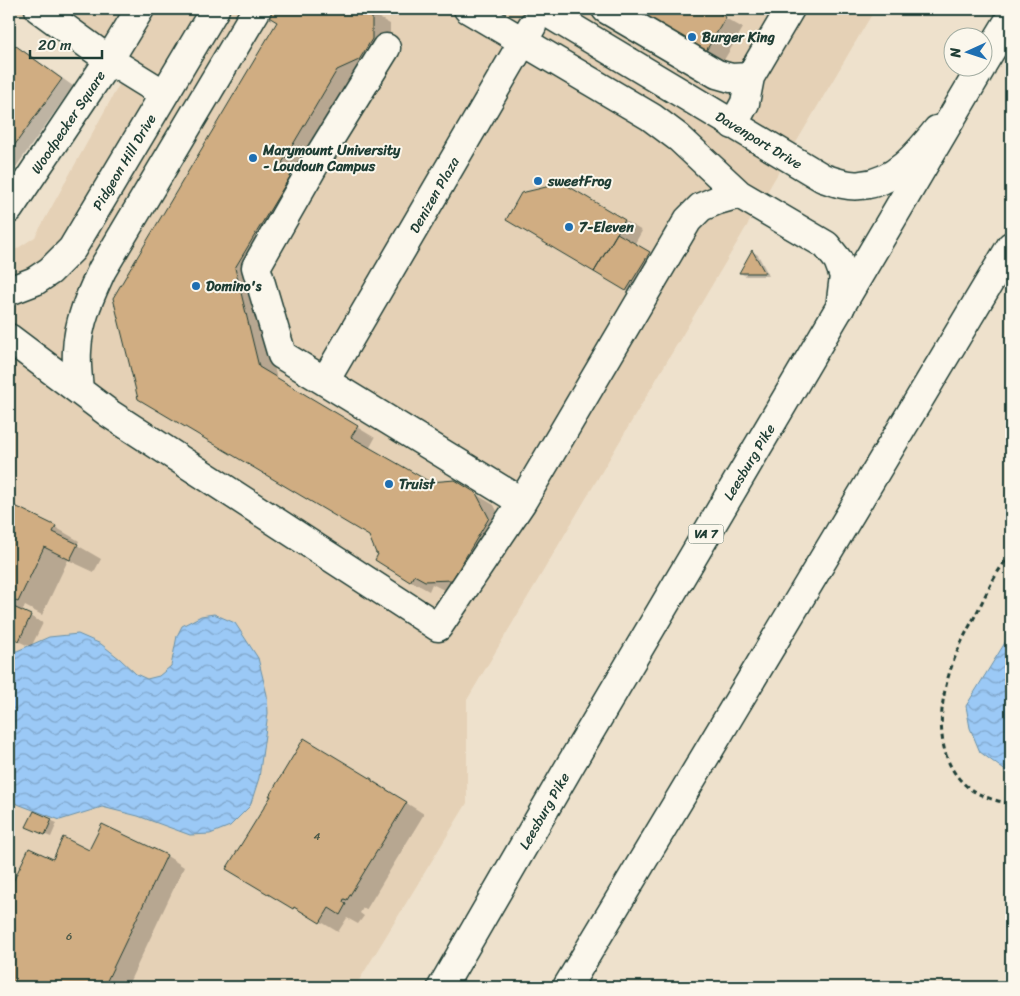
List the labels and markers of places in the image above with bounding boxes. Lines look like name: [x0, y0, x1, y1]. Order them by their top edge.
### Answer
place label: Burger King: [702, 25, 776, 50]
marker: Burger King: [686, 31, 698, 43]
place label: Marymount University - Loudoun Campus: [262, 138, 401, 179]
marker: Marymount University - Loudoun Campus: [247, 152, 259, 164]
place label: sweetFrog: [547, 169, 612, 194]
marker: sweetFrog: [532, 175, 544, 187]
place label: 7-Eleven: [579, 215, 634, 240]
marker: 7-Eleven: [563, 221, 575, 233]
place label: Domino's: [206, 274, 262, 299]
marker: Domino's: [190, 280, 202, 292]
place label: Truist: [399, 472, 436, 497]
marker: Truist: [383, 478, 395, 490]

